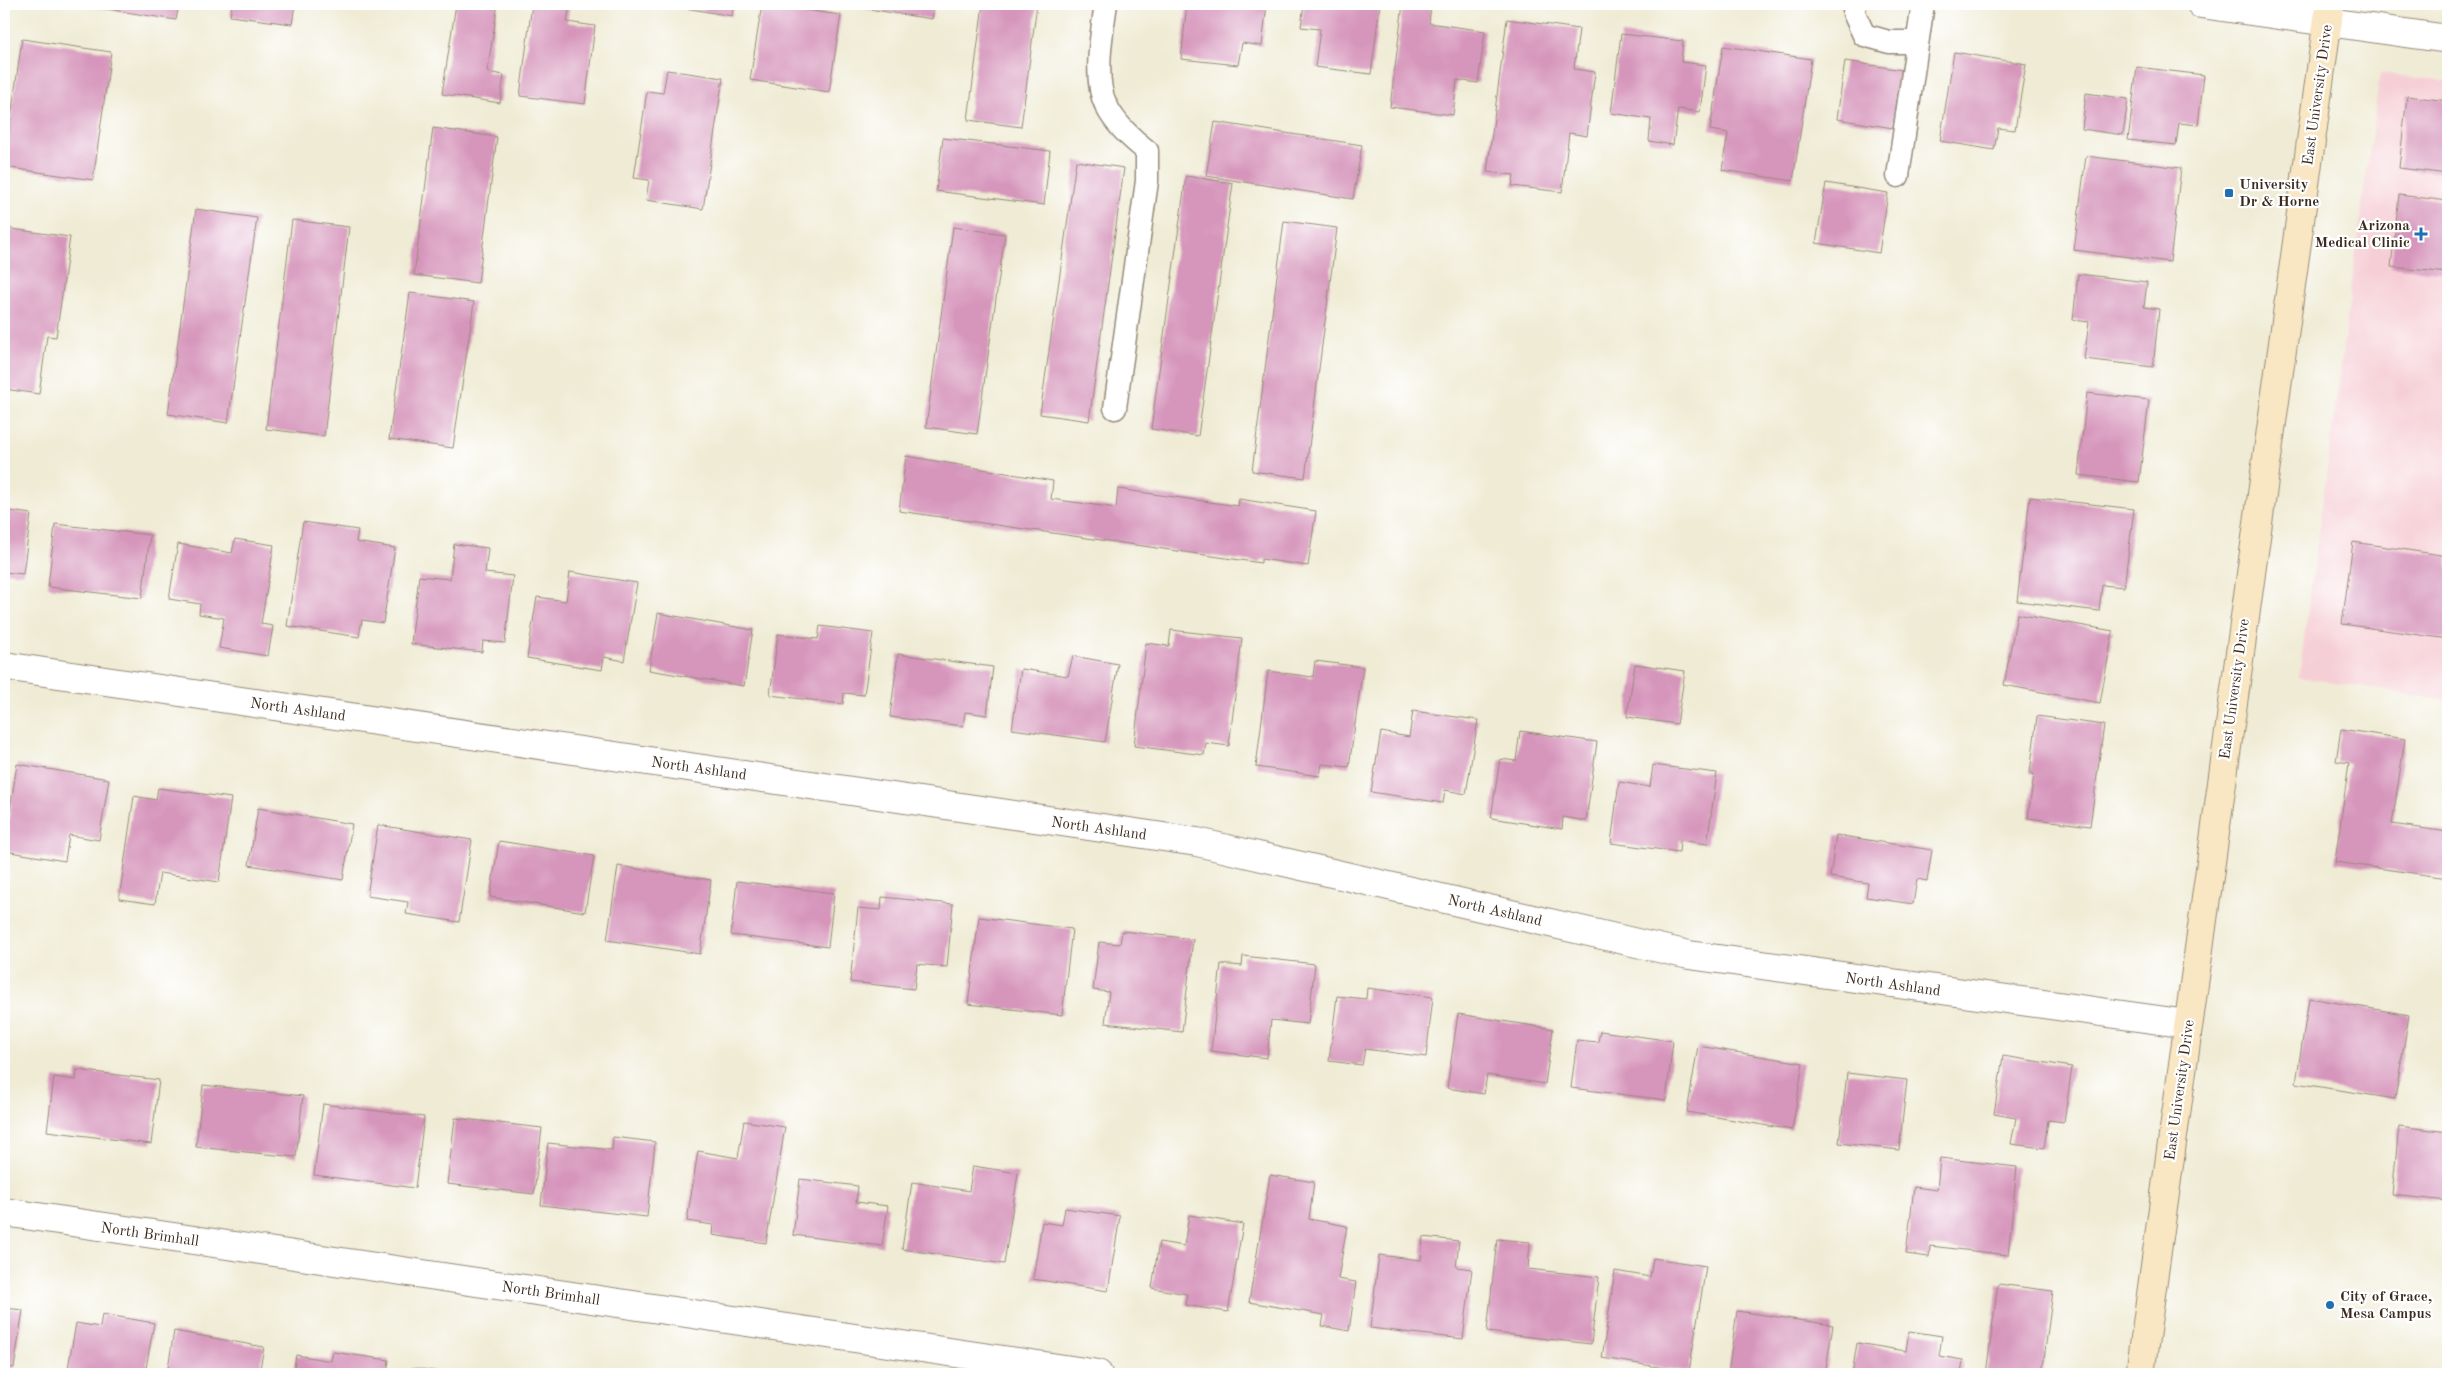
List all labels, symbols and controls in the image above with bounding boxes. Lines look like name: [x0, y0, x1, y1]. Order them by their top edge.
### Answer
street label: East University Drive: [2301, 24, 2336, 166]
place label: University Dr & Horne: [2239, 178, 2319, 210]
marker: University Dr & Horne: [2223, 187, 2235, 199]
place label: Arizona Medical Clinic: [2315, 219, 2410, 251]
marker: Arizona Medical Clinic: [2414, 227, 2428, 241]
street label: East University Drive: [2218, 618, 2253, 760]
street label: North Ashland: [249, 696, 347, 725]
street label: North Ashland: [650, 755, 748, 784]
street label: North Ashland: [1050, 815, 1148, 844]
street label: North Ashland: [1446, 893, 1543, 930]
street label: North Ashland: [1844, 971, 1942, 1000]
street label: East University Drive: [2163, 1019, 2198, 1161]
street label: North Brimhall: [100, 1221, 200, 1250]
street label: North Brimhall: [501, 1280, 601, 1309]
place label: City of Grace, Mesa Campus: [2340, 1290, 2432, 1322]
marker: City of Grace, Mesa Campus: [2324, 1299, 2336, 1311]

